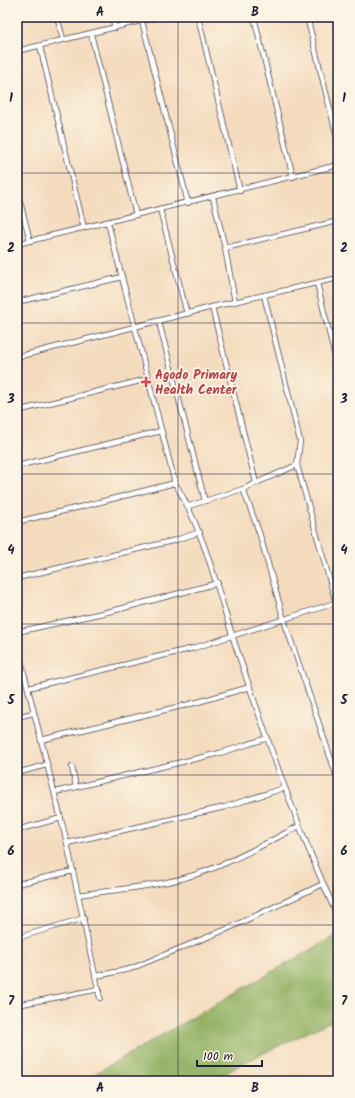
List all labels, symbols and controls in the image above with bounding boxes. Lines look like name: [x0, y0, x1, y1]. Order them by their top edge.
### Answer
text: A: [96, 2, 104, 23]
text: B: [251, 2, 259, 23]
text: 1: [9, 88, 13, 109]
text: 1: [342, 88, 346, 109]
text: 2: [7, 238, 15, 259]
text: 2: [340, 238, 348, 259]
place label: Agodo Primary Health Center: [155, 365, 238, 401]
marker: Agodo Primary Health Center: [140, 376, 152, 388]
text: 3: [6, 389, 15, 410]
text: 3: [339, 389, 348, 410]
text: 4: [7, 540, 15, 561]
text: 4: [340, 540, 348, 561]
text: 5: [7, 690, 16, 711]
text: 5: [340, 690, 349, 711]
text: 6: [7, 841, 15, 862]
text: 6: [340, 841, 348, 862]
text: 7: [8, 991, 15, 1012]
text: 7: [341, 991, 348, 1012]
scale bar: [197, 1042, 262, 1068]
text: 100 m: [203, 1047, 234, 1066]
text: A: [96, 1078, 104, 1098]
text: B: [251, 1078, 259, 1098]

